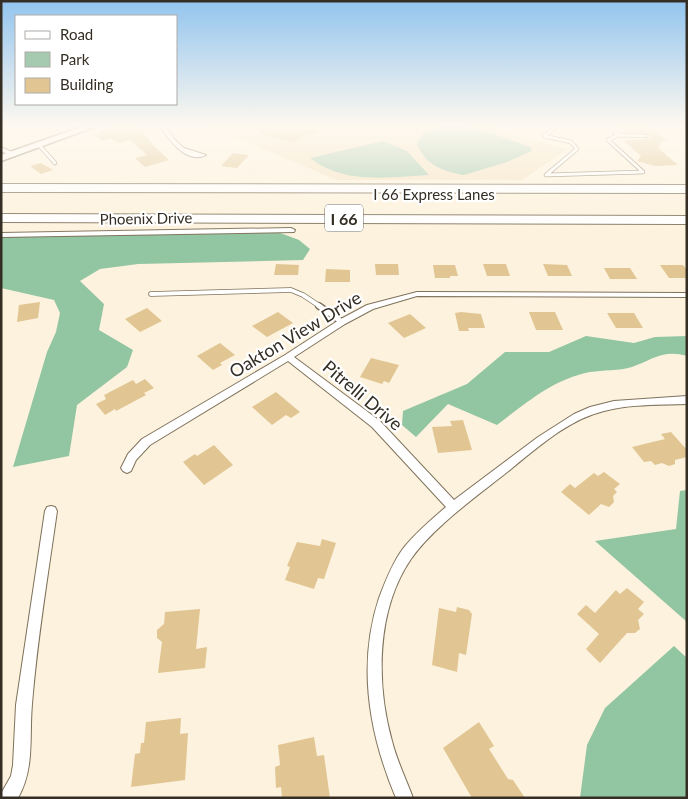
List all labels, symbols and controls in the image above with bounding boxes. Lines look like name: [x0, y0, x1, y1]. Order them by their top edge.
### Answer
legend: [15, 15, 178, 105]
text: Road: [60, 25, 93, 43]
text: Park: [60, 50, 90, 68]
text: Building: [60, 75, 113, 93]
street label: I 66 Express Lanes: [373, 185, 495, 203]
road number: I 66: [325, 204, 363, 232]
street label: Phoenix Drive: [99, 208, 193, 228]
street label: Oakton View Drive: [225, 286, 365, 382]
street label: Pitrelli Drive: [319, 355, 407, 435]

